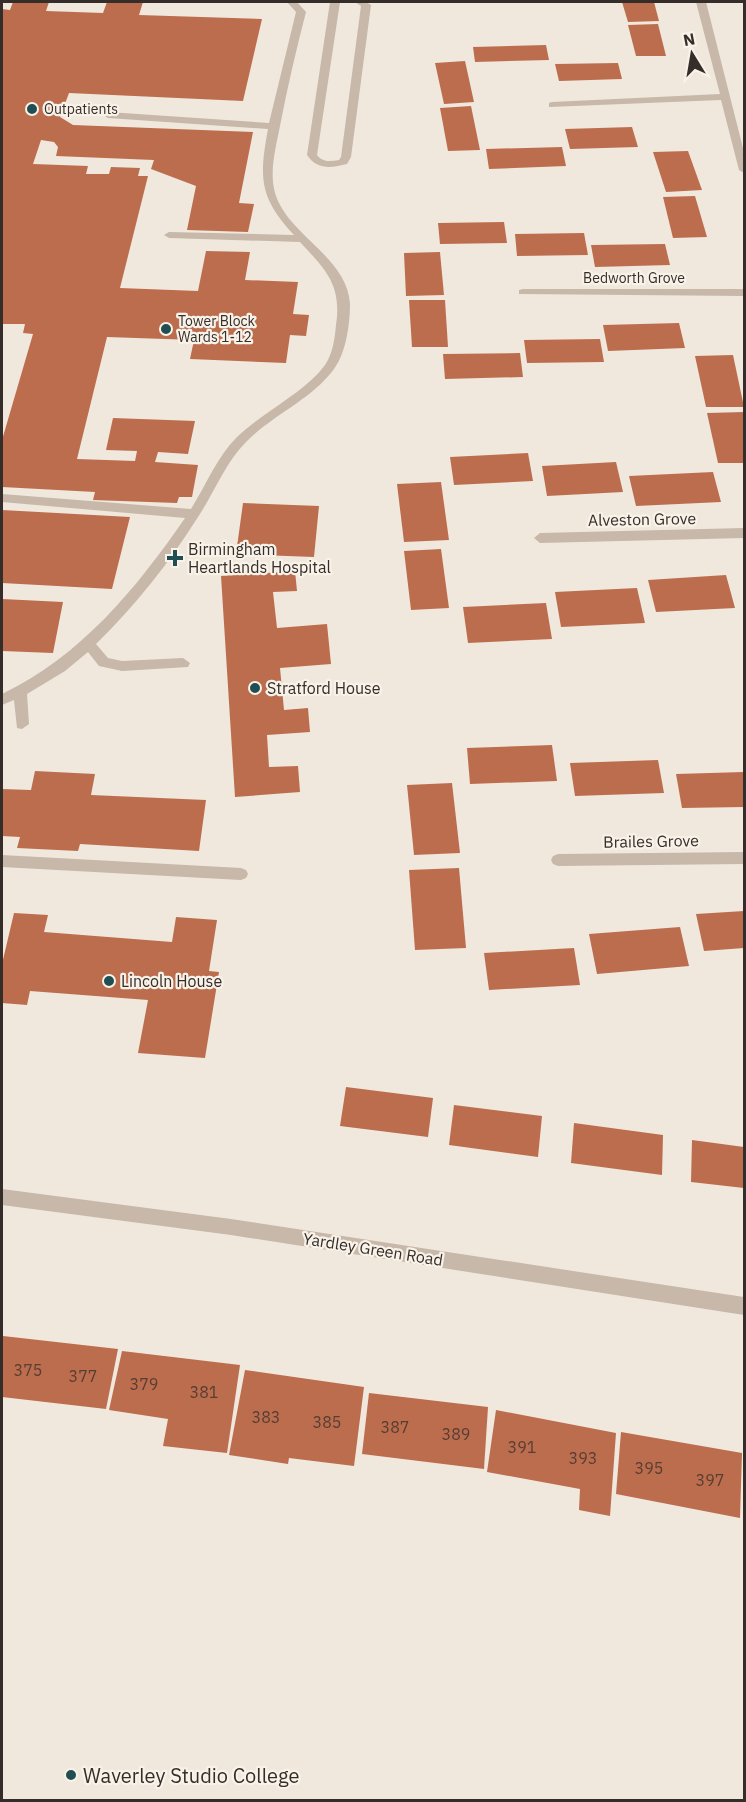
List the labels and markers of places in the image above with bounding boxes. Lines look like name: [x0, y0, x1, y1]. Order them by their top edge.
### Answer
place label: Outpatients: [44, 100, 118, 118]
marker: Outpatients: [25, 102, 39, 116]
place label: Tower Block Wards 1-12: [178, 312, 256, 346]
marker: Tower Block Wards 1-12: [159, 322, 173, 336]
place label: Birmingham Heartlands Hospital: [188, 539, 331, 577]
marker: Birmingham Heartlands Hospital: [166, 549, 184, 567]
place label: Stratford House: [267, 678, 381, 698]
marker: Stratford House: [248, 681, 262, 695]
place label: Lincoln House: [121, 971, 222, 991]
marker: Lincoln House: [102, 974, 116, 988]
place label: Waverley Studio College: [83, 1762, 299, 1789]
marker: Waverley Studio College: [64, 1768, 78, 1782]

